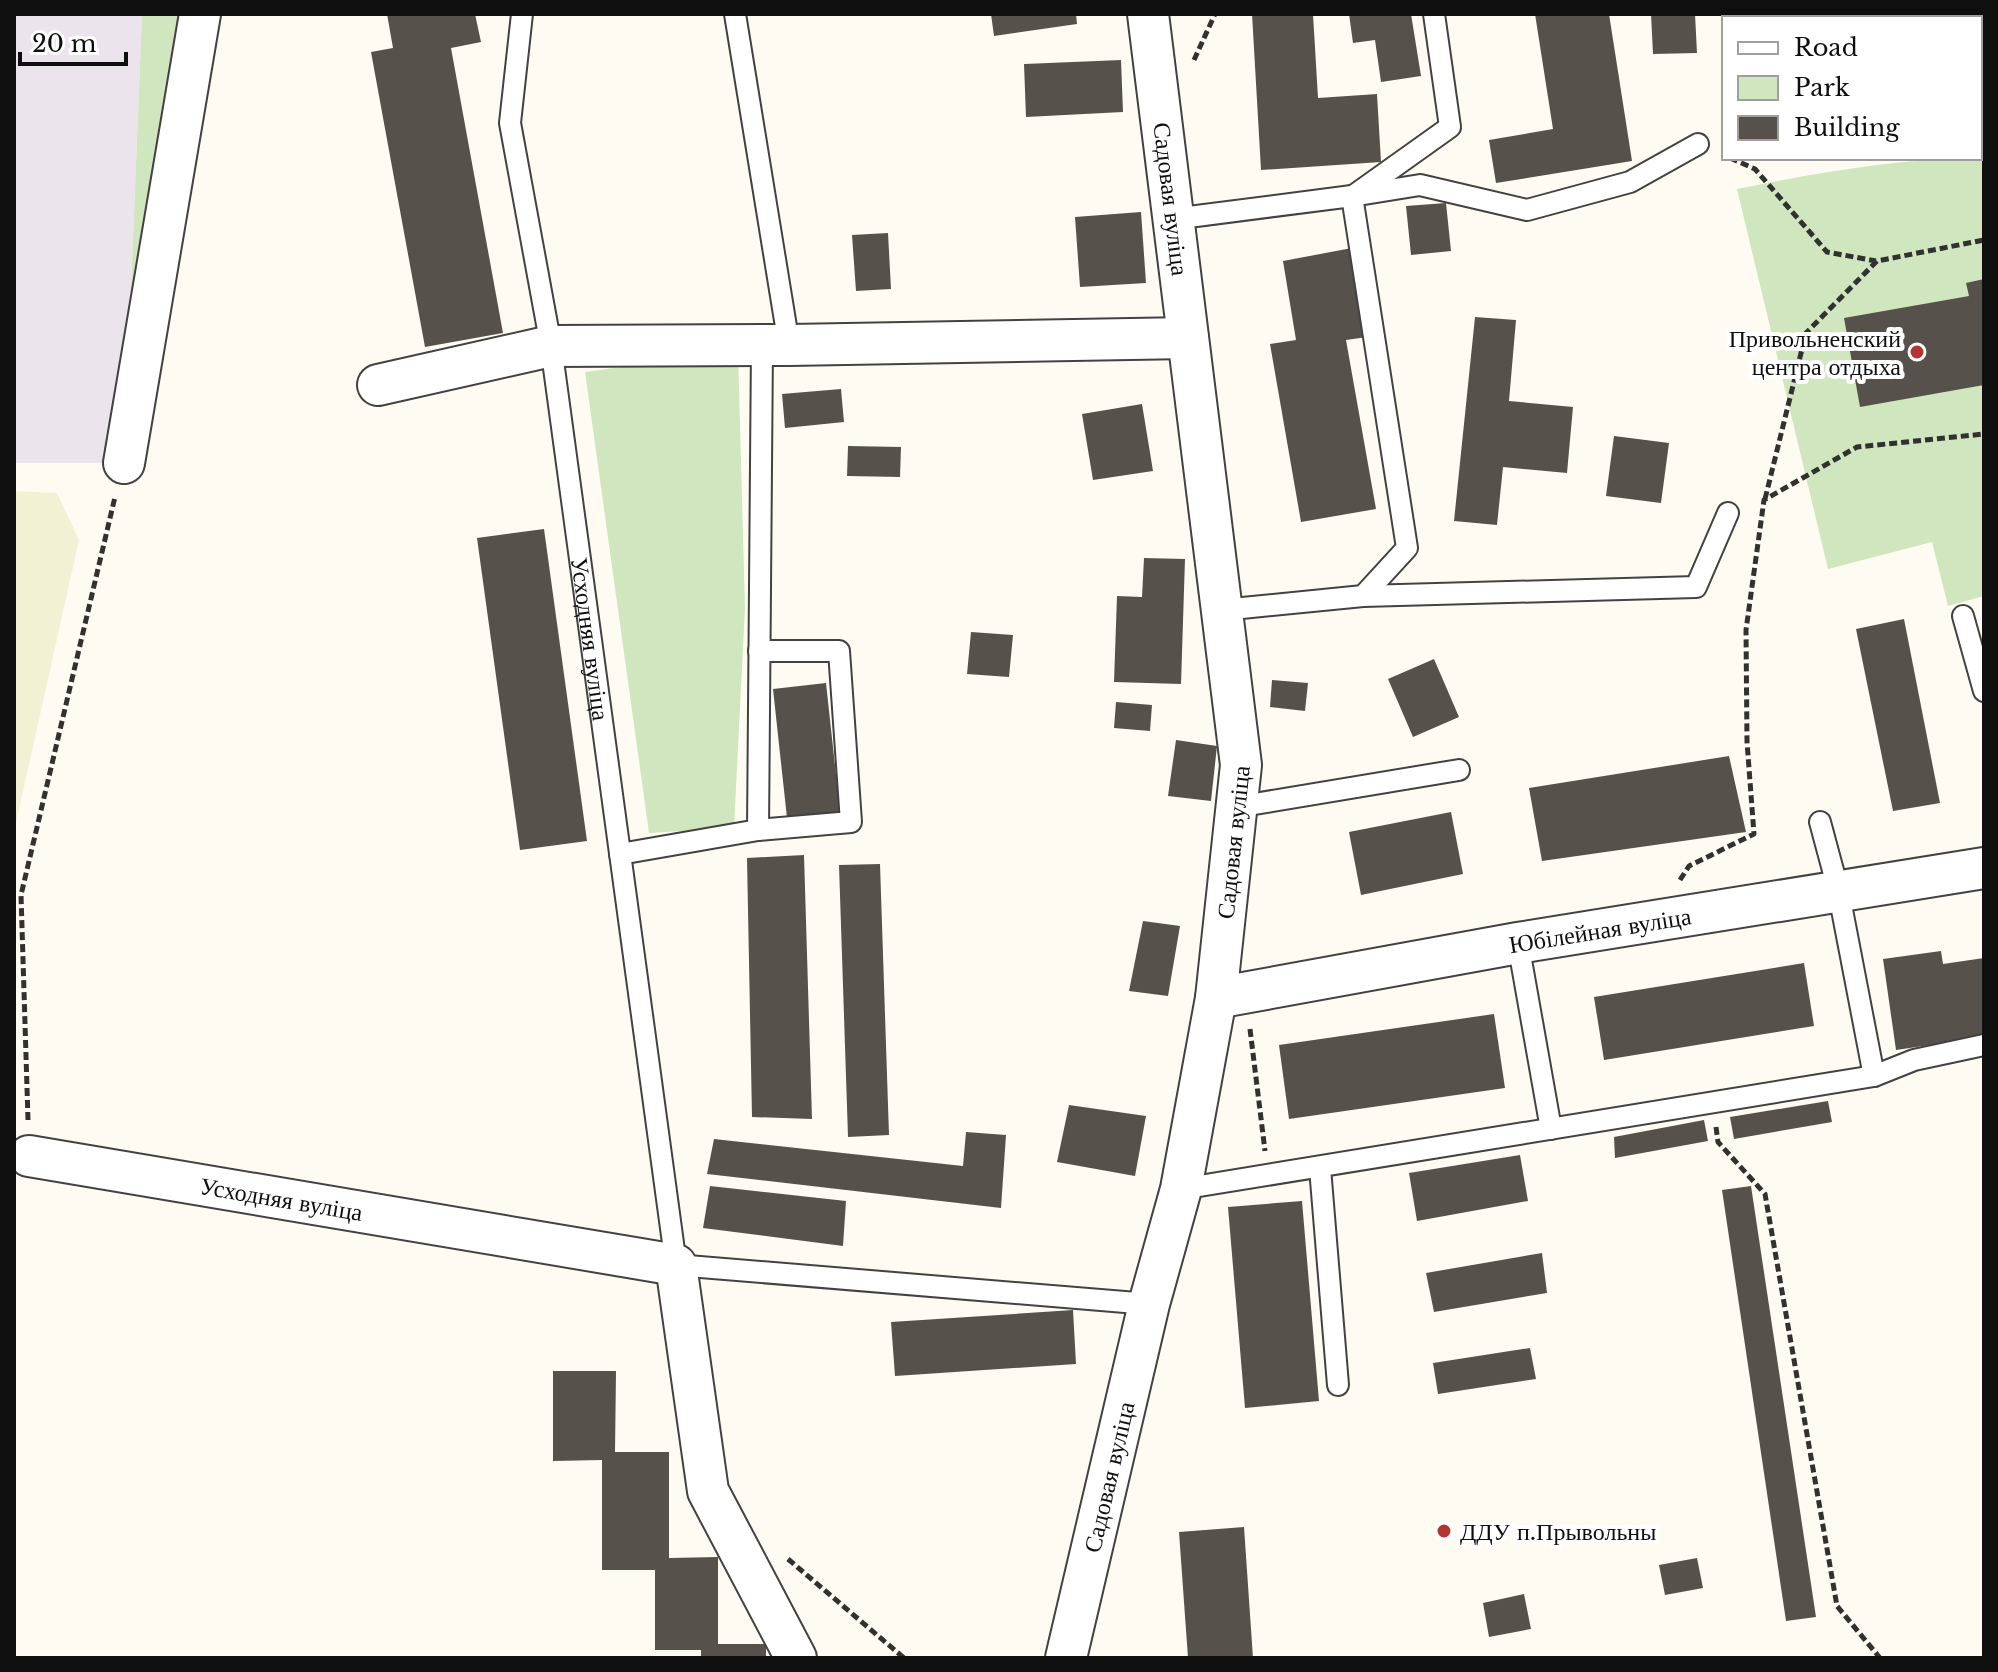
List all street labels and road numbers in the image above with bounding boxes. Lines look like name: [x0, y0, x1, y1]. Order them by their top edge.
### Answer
street label: Садовая вуліца: [1147, 121, 1195, 278]
street label: Усходняя вуліца: [565, 555, 616, 723]
street label: Садовая вуліца: [1210, 764, 1255, 920]
street label: Юбілейная вуліца: [1507, 901, 1694, 959]
street label: Усходняя вуліца: [198, 1171, 365, 1227]
street label: Садовая вуліца: [1077, 1398, 1140, 1555]

